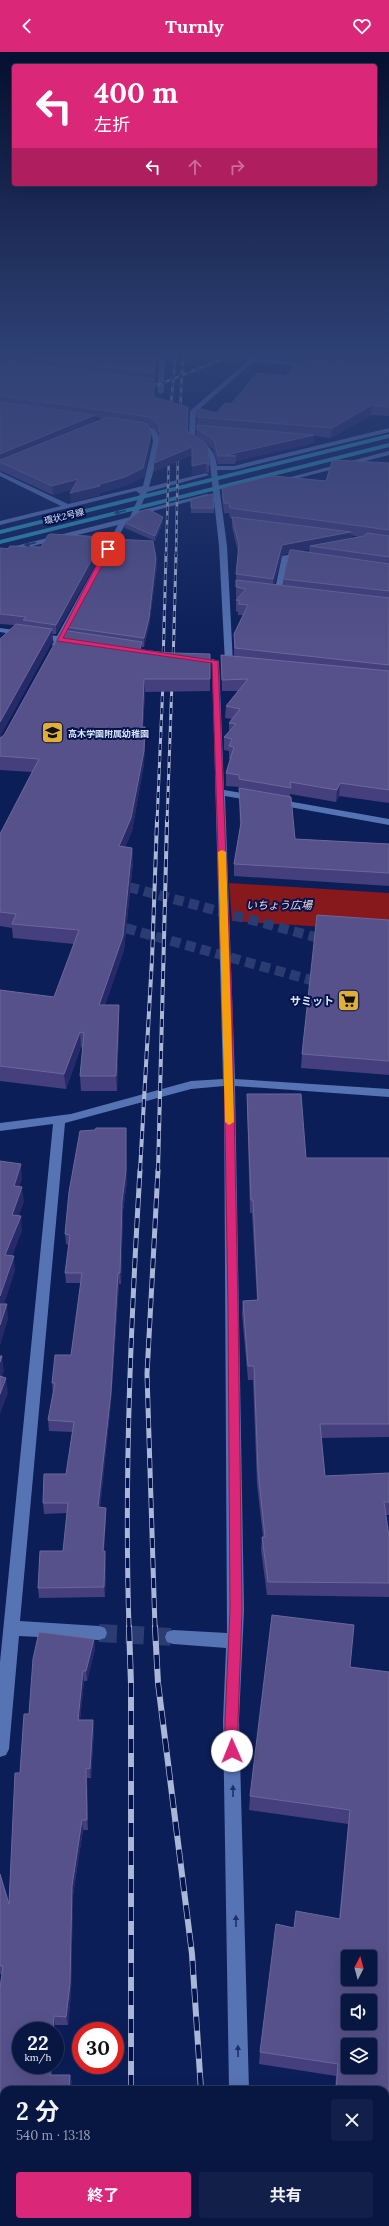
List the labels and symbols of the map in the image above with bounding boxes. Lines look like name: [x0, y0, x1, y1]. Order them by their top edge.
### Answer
street label: 環状2号線: [43, 505, 86, 526]
one-way arrow: [114, 509, 126, 515]
pin: [91, 532, 125, 566]
one-way arrow: [24, 542, 36, 548]
school or university icon: 高木学園附属幼稚園: [40, 720, 66, 746]
place label: 高木学園附属幼稚園: [68, 728, 149, 739]
park label: いちょう広場: [246, 898, 314, 912]
supermarket icon: サミット: [336, 988, 362, 1014]
place label: サミット: [290, 994, 334, 1008]
position arrow: [211, 1730, 253, 1772]
one-way arrow: [230, 1784, 236, 1797]
one-way arrow: [232, 1915, 239, 1927]
north arrow: [341, 1950, 377, 1986]
speed limit sign: 30: [72, 2022, 124, 2074]
one-way arrow: [235, 2044, 241, 2057]

